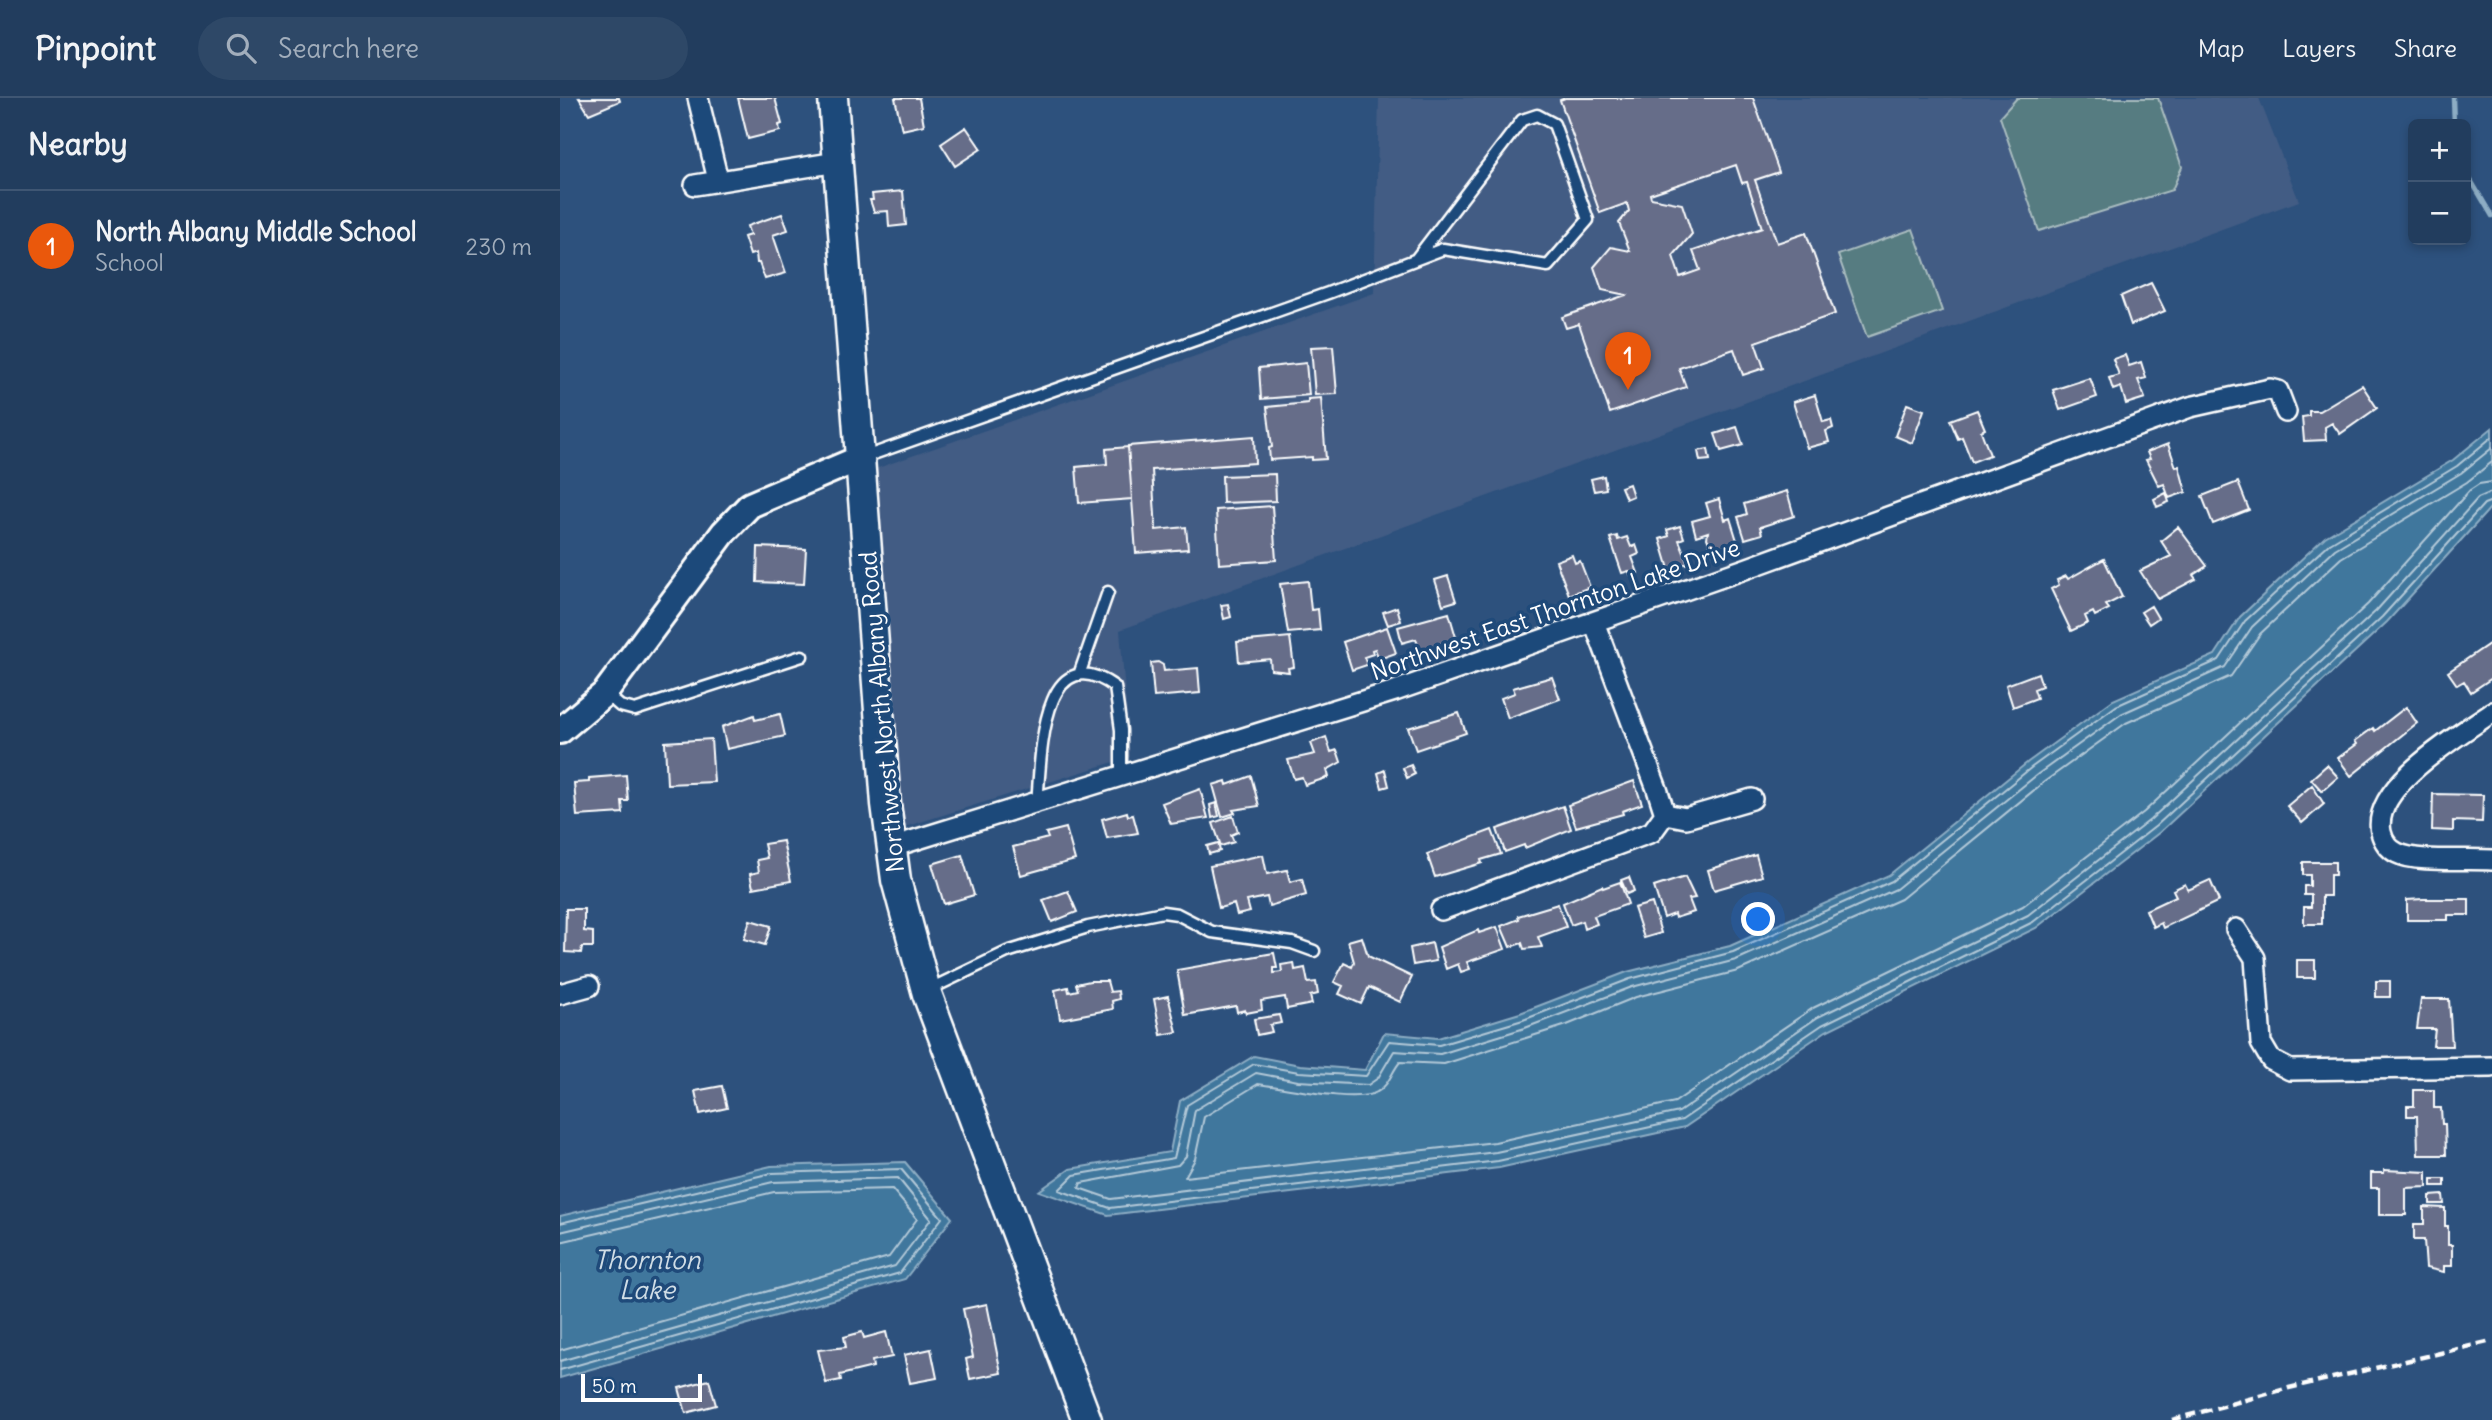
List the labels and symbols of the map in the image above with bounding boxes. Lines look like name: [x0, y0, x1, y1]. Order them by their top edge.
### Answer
pin: 1: [1605, 332, 1651, 390]
street label: Northwest East Thornton Lake Drive: [1366, 532, 1744, 686]
street label: Northwest North Albany Road: [852, 550, 910, 874]
your location: [1741, 902, 1775, 936]
water label: Thornton Lake: [593, 1243, 701, 1306]
scale bar: [581, 1371, 702, 1403]

